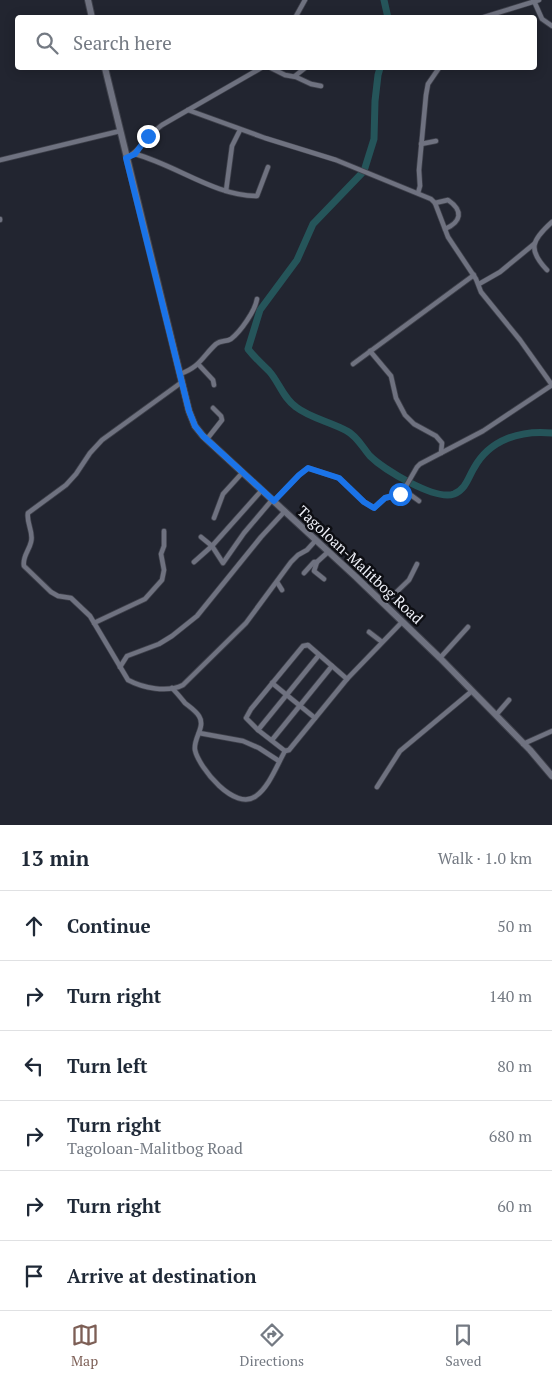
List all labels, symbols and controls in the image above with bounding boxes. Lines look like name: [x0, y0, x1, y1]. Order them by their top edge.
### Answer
search box: [15, 15, 537, 70]
icon: search: [33, 29, 61, 57]
text: Search here: [73, 30, 172, 55]
route end: [137, 125, 160, 148]
route start: [389, 483, 412, 506]
street label: Tagoloan-Malitbog Road: [294, 501, 428, 628]
text: 13 min: [20, 844, 89, 872]
text: Walk · 1.0 km: [438, 847, 532, 869]
icon: ahead: [20, 912, 48, 940]
text: Continue: [67, 913, 151, 938]
text: 50 m: [497, 915, 532, 937]
icon: right: [20, 982, 48, 1010]
text: Turn right: [67, 983, 161, 1008]
text: 140 m: [489, 985, 532, 1007]
icon: left: [20, 1052, 48, 1080]
text: Turn left: [67, 1053, 148, 1078]
text: 80 m: [497, 1055, 532, 1077]
text: Turn right: [67, 1112, 161, 1137]
icon: right: [20, 1122, 48, 1150]
text: 680 m: [489, 1125, 532, 1147]
text: Tagoloan-Malitbog Road: [67, 1137, 243, 1159]
icon: right: [20, 1192, 48, 1220]
text: Turn right: [67, 1193, 161, 1218]
text: 60 m: [497, 1195, 532, 1217]
icon: arrive: [20, 1262, 48, 1290]
text: Arrive at destination: [67, 1263, 256, 1288]
tab: Map: [71, 1321, 99, 1370]
tab: Directions: [240, 1321, 304, 1370]
tab: Saved: [445, 1321, 481, 1370]

